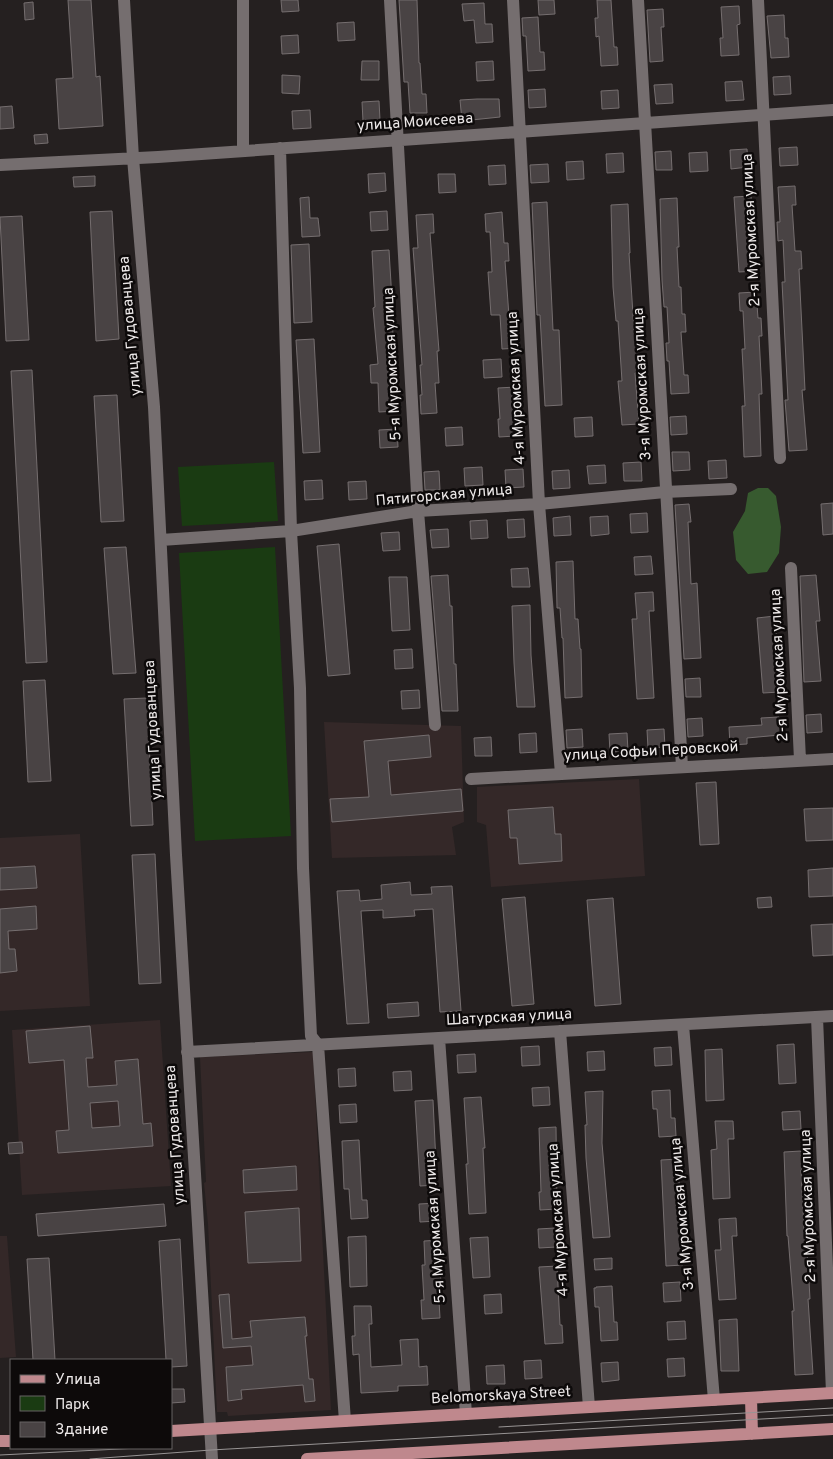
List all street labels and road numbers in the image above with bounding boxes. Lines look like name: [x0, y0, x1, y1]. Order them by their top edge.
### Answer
street label: улица Моисеева: [356, 109, 474, 137]
street label: 2-я Муромская улица: [739, 153, 765, 307]
street label: улица Гудованцева: [115, 255, 147, 397]
street label: 5-я Муромская улица: [379, 287, 407, 441]
street label: 3-я Муромская улица: [630, 307, 656, 461]
street label: 4-я Муромская улица: [503, 311, 531, 465]
street label: Пятигорская улица: [375, 481, 513, 511]
street label: 2-я Муромская улица: [767, 588, 793, 742]
street label: улица Гудованцева: [141, 660, 167, 800]
street label: улица Софьи Перовской: [563, 738, 739, 766]
street label: Шатурская улица: [446, 1005, 572, 1031]
street label: улица Гудованцева: [162, 1065, 190, 1205]
street label: 2-я Муромская улица: [797, 1129, 821, 1283]
street label: 3-я Муромская улица: [667, 1137, 699, 1291]
street label: 4-я Муромская улица: [544, 1143, 574, 1297]
street label: 5-я Муромская улица: [421, 1150, 451, 1304]
street label: Belomorskaya Street: [431, 1383, 571, 1409]

